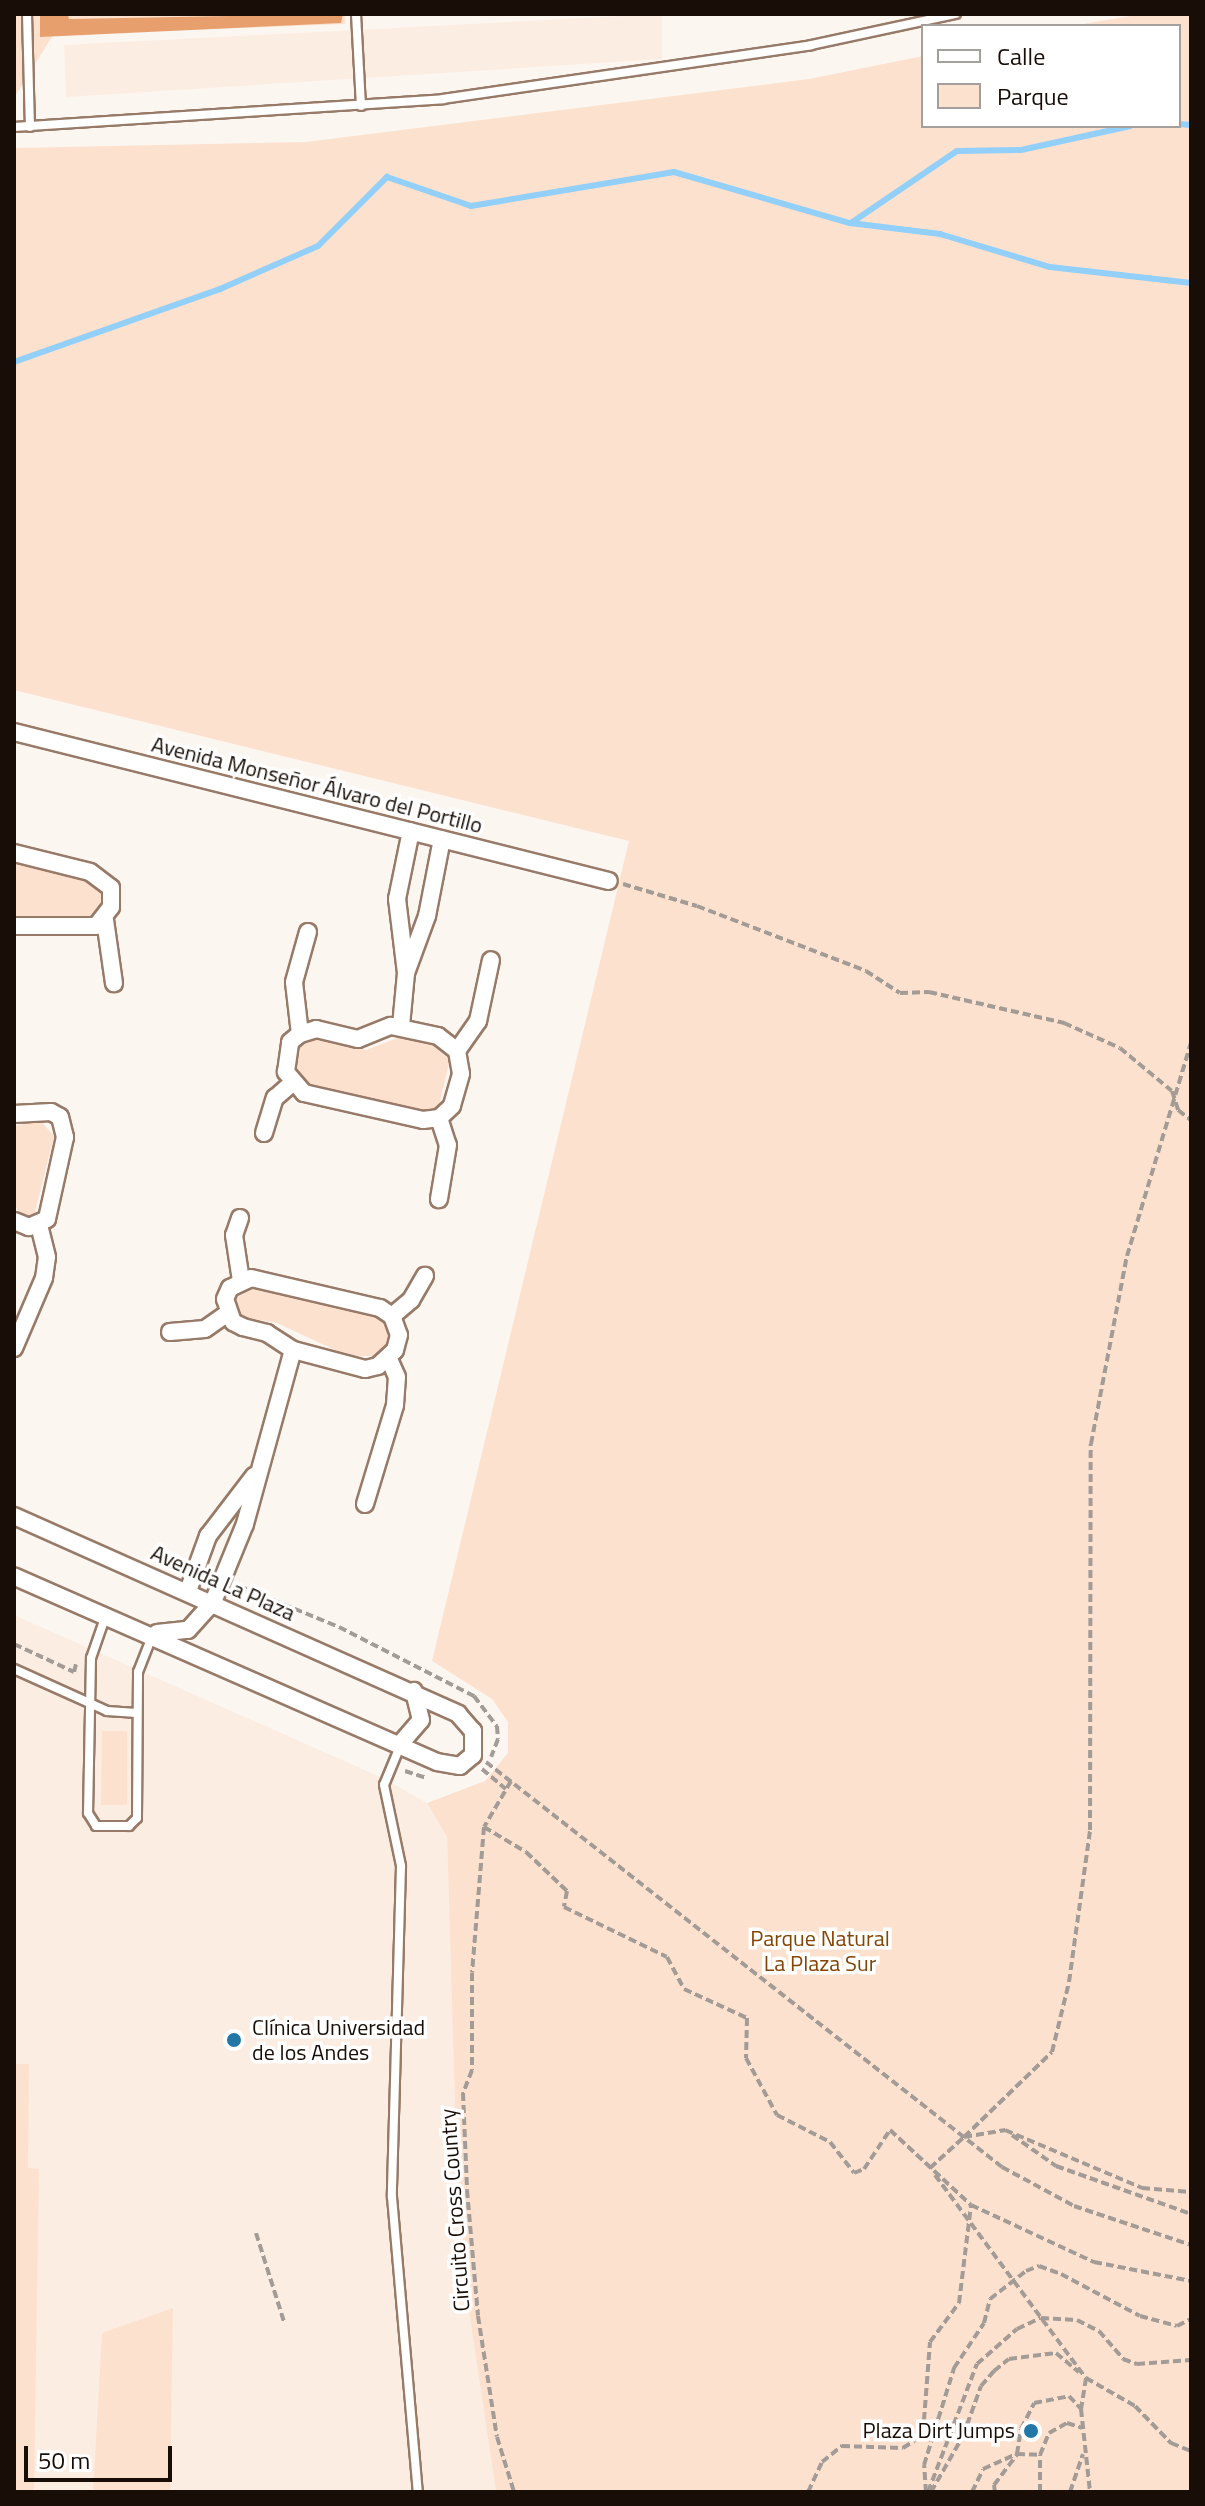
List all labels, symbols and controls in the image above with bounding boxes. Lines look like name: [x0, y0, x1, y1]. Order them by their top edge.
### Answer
legend: [921, 24, 1181, 128]
text: Calle: [997, 38, 1045, 74]
text: Parque: [997, 78, 1069, 114]
street label: Avenida Monseñor Álvaro del Portillo: [149, 731, 485, 839]
street label: Avenida La Plaza: [147, 1539, 299, 1627]
park label: Parque Natural La Plaza Sur: [750, 1925, 890, 1976]
place label: Clínica Universidad de los Andes: [252, 2014, 425, 2066]
marker: Clínica Universidad de los Andes: [223, 2029, 245, 2051]
street label: Circuito Cross Country: [435, 2108, 475, 2312]
place label: Plaza Dirt Jumps: [863, 2418, 1015, 2444]
marker: Plaza Dirt Jumps: [1022, 2422, 1040, 2440]
scale bar: [28, 2430, 176, 2480]
text: 50 m: [38, 2442, 90, 2478]

